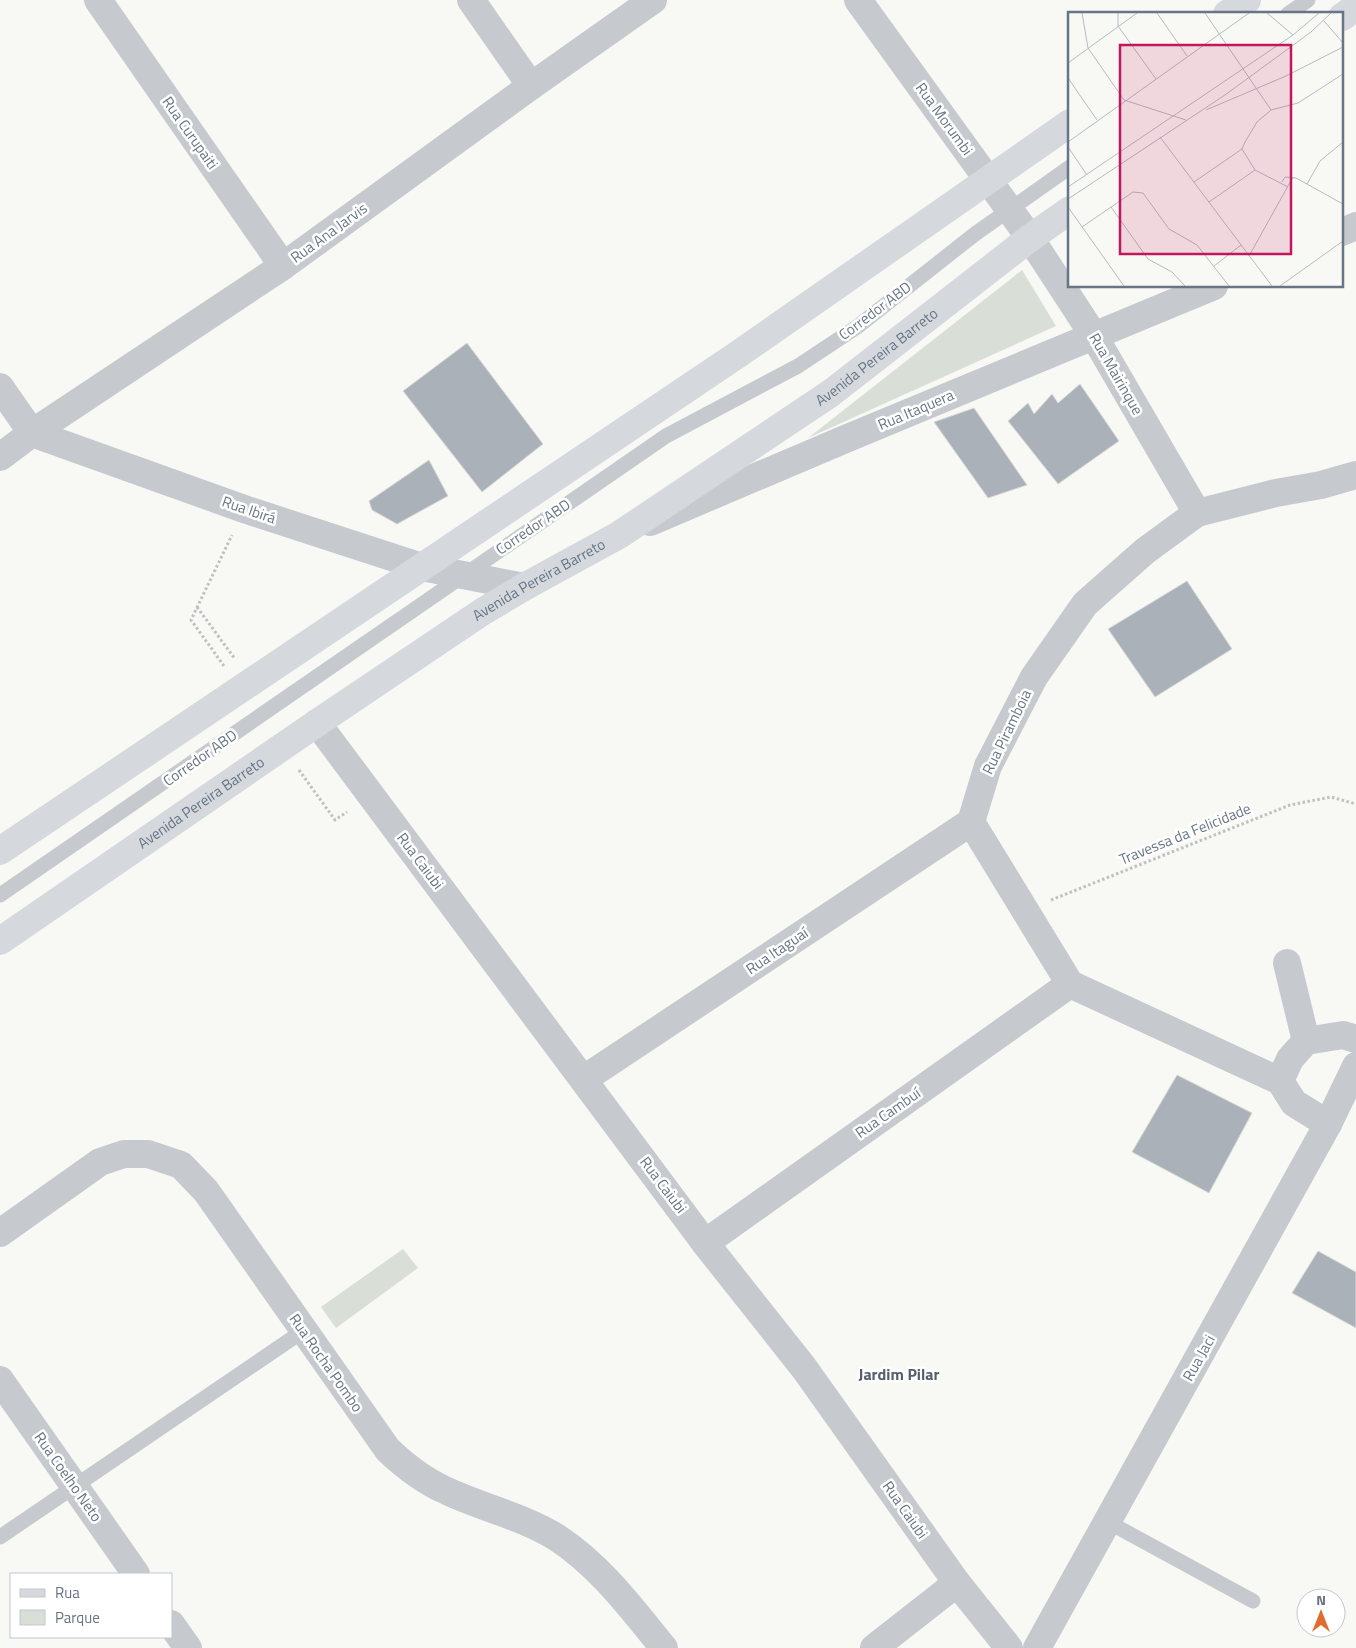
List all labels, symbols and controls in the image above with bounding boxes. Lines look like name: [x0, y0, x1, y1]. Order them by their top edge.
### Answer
inset map: [1068, 12, 1344, 288]
street label: Rua Morumbi: [910, 77, 979, 160]
street label: Rua Curupaiti: [157, 92, 224, 174]
street label: Rua Ana Jarvis: [285, 197, 372, 268]
street label: Corredor ABD: [833, 276, 916, 346]
street label: Avenida Pereira Barreto: [810, 302, 943, 411]
street label: Rua Mairinque: [1084, 328, 1149, 419]
street label: Rua Itaquera: [874, 383, 958, 436]
street label: Rua Ibirá: [219, 490, 280, 530]
street label: Corredor ABD: [491, 493, 575, 560]
street label: Avenida Pereira Barreto: [468, 533, 609, 626]
street label: Rua Piramboia: [976, 685, 1037, 778]
street label: Corredor ABD: [158, 724, 242, 792]
street label: Avenida Pereira Barreto: [133, 750, 269, 854]
street label: Travessa da Felicidade: [1116, 797, 1254, 870]
street label: Rua Caiubi: [391, 827, 449, 894]
street label: Rua Itaguaí: [741, 920, 814, 980]
street label: Rua Cambuí: [850, 1081, 927, 1144]
street label: Rua Caiubi: [634, 1151, 692, 1218]
street label: Rua Rocha Pombo: [284, 1309, 369, 1417]
street label: Rua Jaci: [1176, 1330, 1221, 1385]
district label: Jardim Pilar: [859, 1362, 939, 1386]
street label: Rua Coelho Neto: [29, 1427, 108, 1526]
street label: Rua Caiubi: [877, 1476, 934, 1543]
legend: [10, 1573, 172, 1638]
text: Rua: [55, 1581, 80, 1604]
north arrow: [1296, 1588, 1346, 1638]
text: N: [1316, 1589, 1326, 1610]
text: Parque: [55, 1606, 100, 1629]

